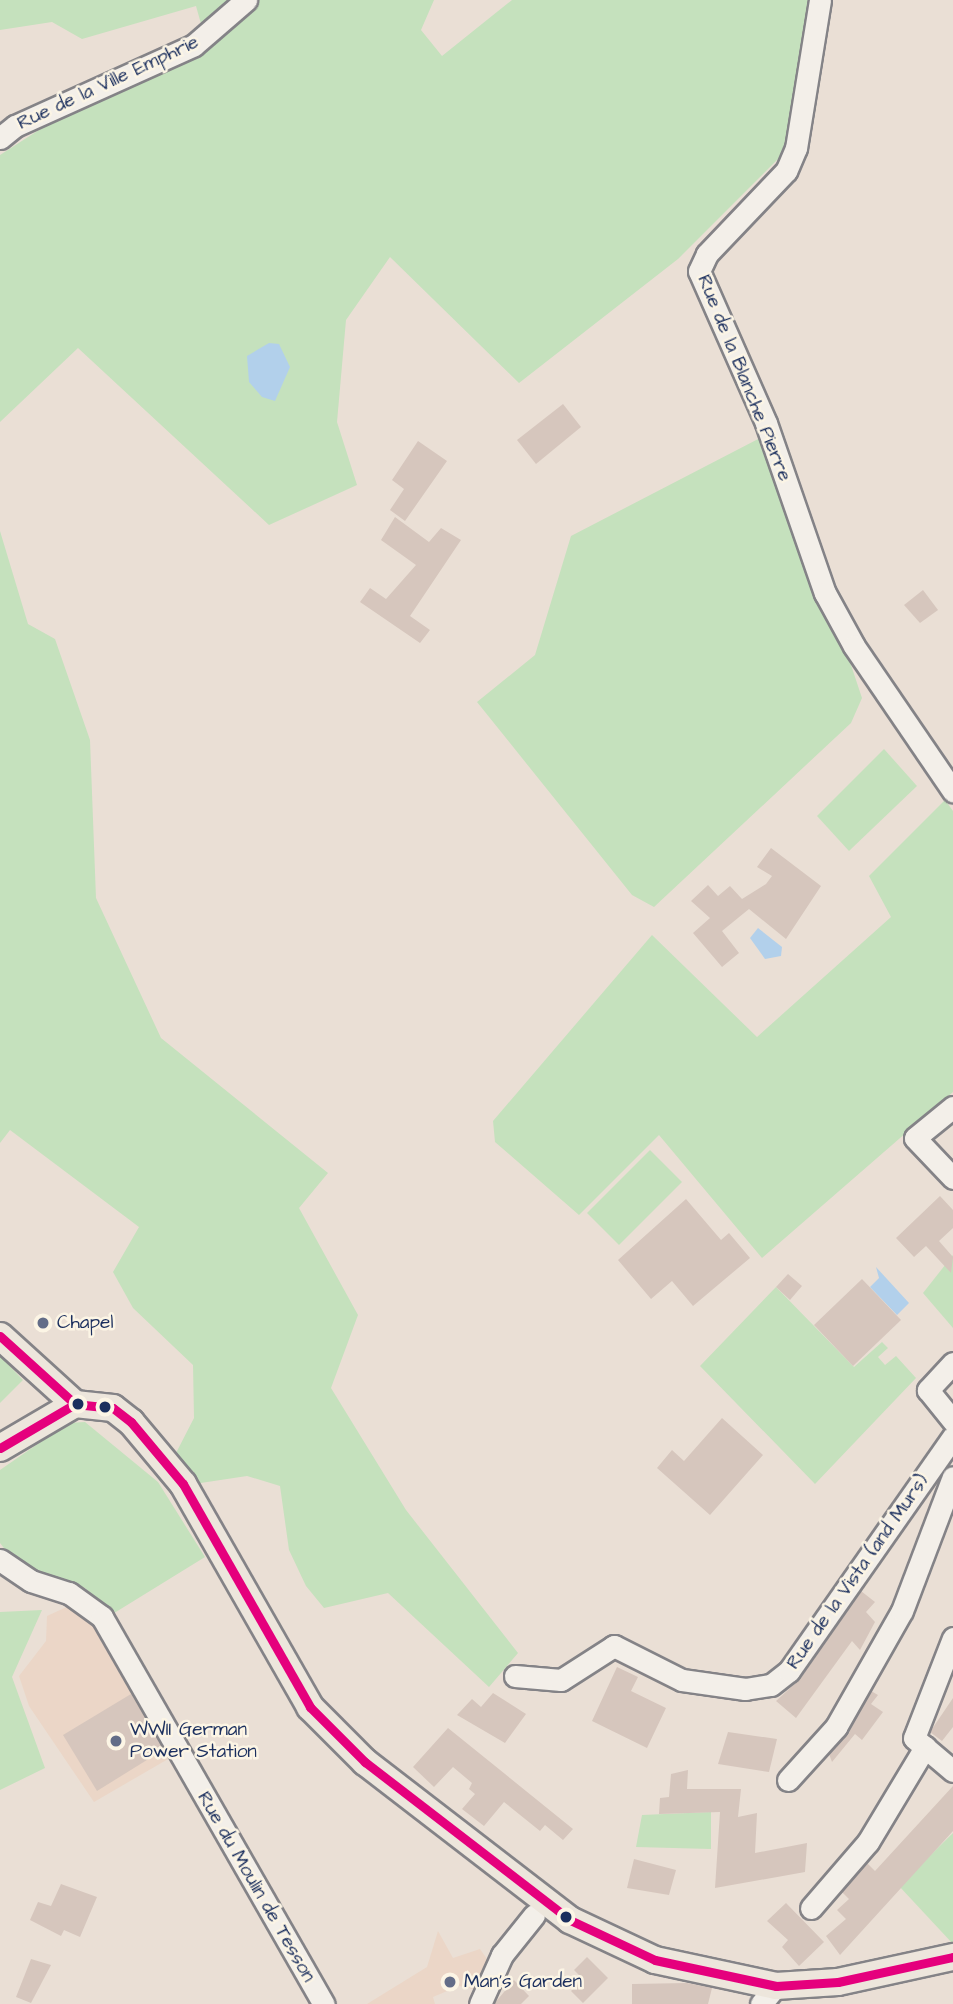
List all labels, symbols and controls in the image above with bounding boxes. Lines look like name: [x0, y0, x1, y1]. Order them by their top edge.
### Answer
street label: Rue de la Ville Emphrie: [14, 31, 202, 135]
street label: Rue de la Blanche Pierre: [692, 272, 796, 484]
place label: Chapel: [57, 1312, 113, 1334]
marker: Chapel: [35, 1315, 51, 1331]
unlabelled marker: [71, 1397, 85, 1411]
unlabelled marker: [98, 1400, 112, 1414]
street label: Rue de la Vista (and Murs): [782, 1470, 934, 1674]
place label: WWII German Power Station: [130, 1719, 257, 1763]
marker: WWII German Power Station: [108, 1733, 124, 1749]
street label: Rue du Moulin de Tesson: [192, 1788, 320, 1986]
unlabelled marker: [559, 1910, 573, 1924]
place label: Man's Garden: [464, 1971, 582, 1993]
marker: Man's Garden: [442, 1974, 458, 1990]

